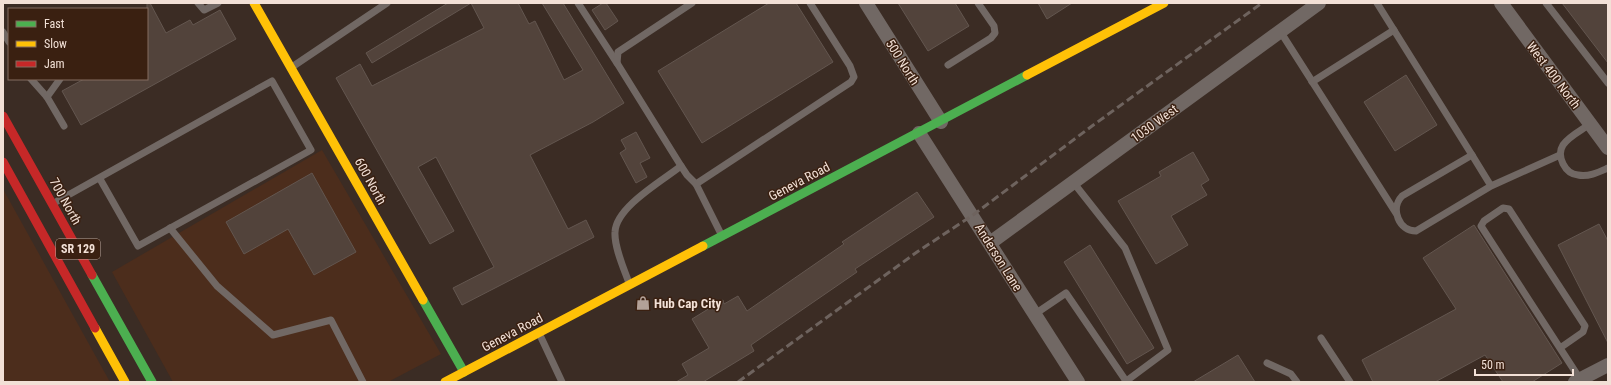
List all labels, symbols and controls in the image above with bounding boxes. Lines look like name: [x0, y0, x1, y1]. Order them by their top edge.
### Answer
legend: [8, 8, 148, 80]
text: Fast: [44, 17, 65, 31]
text: Slow: [44, 37, 67, 51]
street label: 500 North: [883, 37, 923, 88]
street label: West 400 North: [1524, 39, 1584, 112]
text: Jam: [44, 57, 65, 71]
street label: 1030 West: [1128, 101, 1181, 145]
street label: 600 North: [352, 155, 390, 207]
street label: Geneva Road: [766, 159, 832, 204]
street label: 700 North: [47, 175, 85, 227]
street label: Anderson Lane: [972, 221, 1025, 294]
road number: SR 129: [56, 239, 100, 259]
shop icon: Hub Cap City: [635, 295, 651, 311]
place label: Hub Cap City: [654, 296, 721, 311]
street label: Geneva Road: [479, 310, 545, 355]
scale bar: [1475, 351, 1573, 377]
text: 50 m: [1481, 358, 1505, 372]

